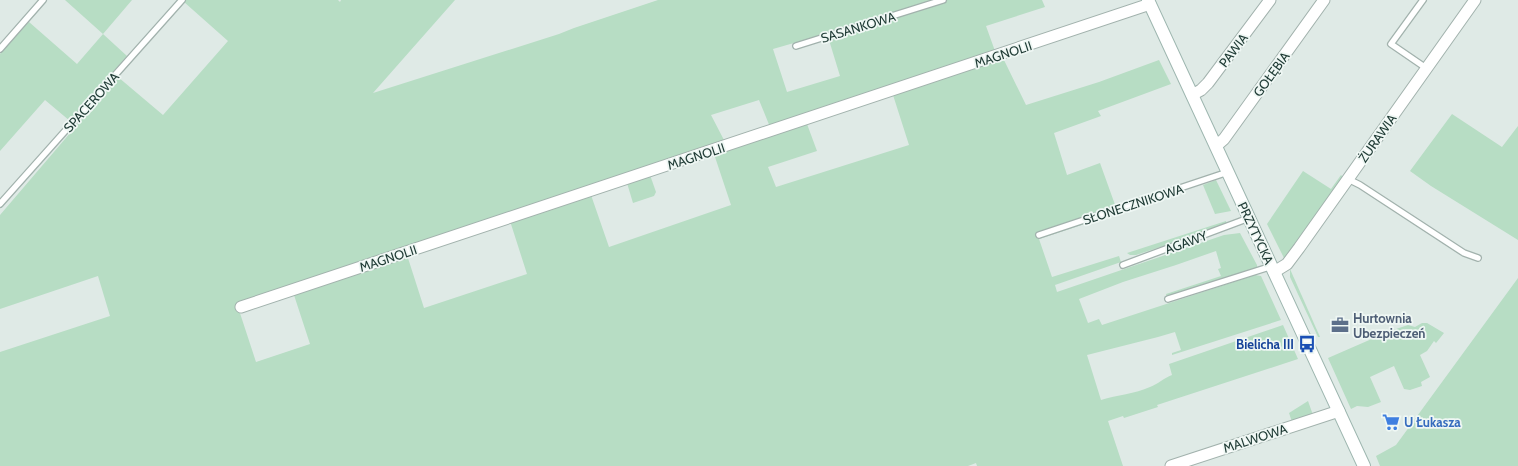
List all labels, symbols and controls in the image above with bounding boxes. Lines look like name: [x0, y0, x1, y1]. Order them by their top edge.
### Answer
street label: SASANKOWA: [819, 8, 897, 46]
street label: PAWIA: [1215, 30, 1251, 70]
street label: MAGNOLII: [972, 37, 1034, 71]
street label: GOŁĘBIA: [1249, 48, 1293, 100]
street label: SPACEROWA: [60, 69, 122, 135]
street label: ŻURAWIA: [1355, 111, 1399, 165]
street label: MAGNOLII: [665, 139, 727, 173]
street label: SŁONECZNIKOWA: [1081, 180, 1185, 228]
street label: PRZYTYCKA: [1235, 199, 1277, 267]
street label: AGAWY: [1163, 227, 1210, 257]
street label: MAGNOLII: [357, 241, 419, 275]
place label: Hurtownia Ubezpieczeń: [1353, 310, 1426, 341]
office icon: Hurtownia Ubezpieczeń: [1330, 315, 1350, 335]
bus stop icon: Bielicha III: [1297, 334, 1317, 354]
place label: Bielicha III: [1236, 336, 1294, 352]
supermarket icon: U Łukasza: [1381, 412, 1401, 432]
place label: U Łukasza: [1404, 414, 1461, 430]
street label: MALWOWA: [1221, 420, 1289, 456]

